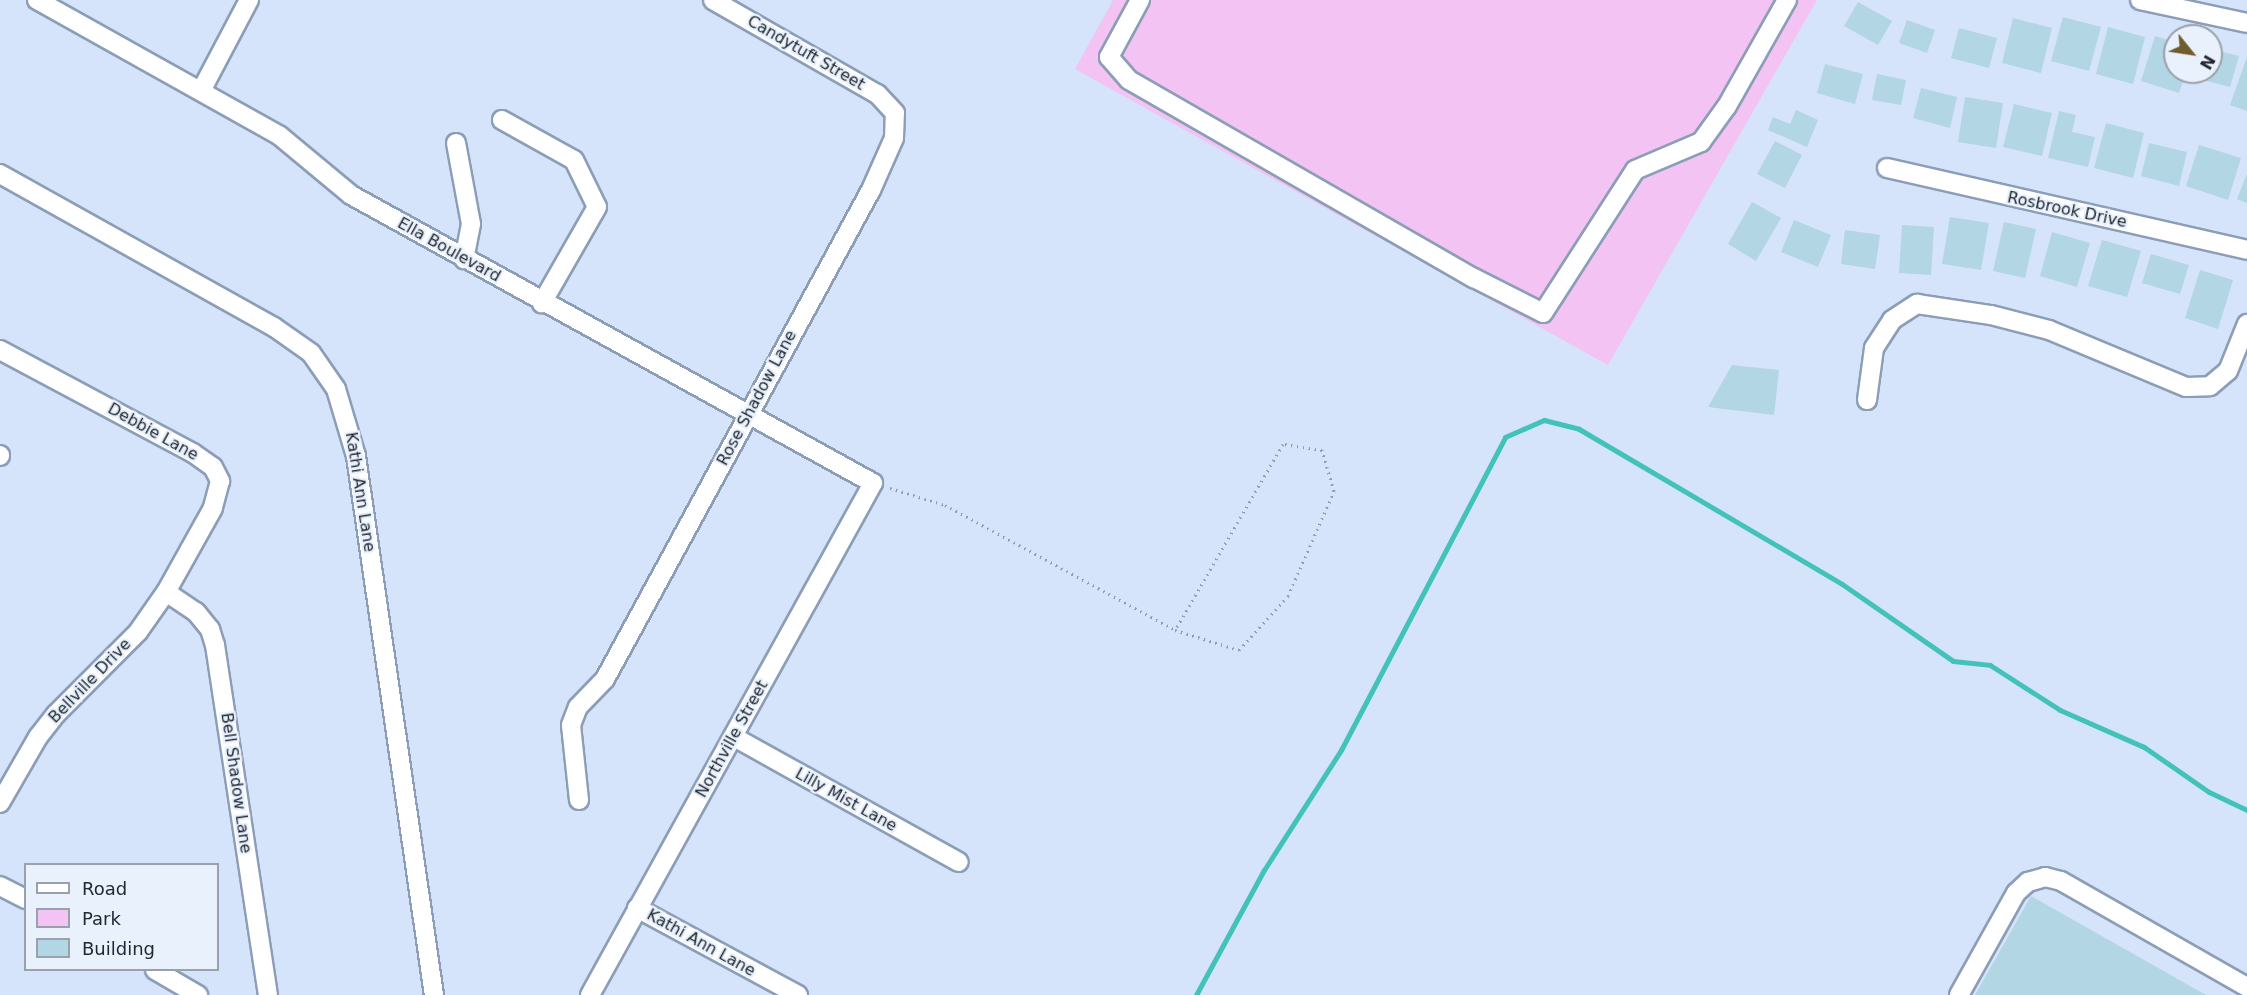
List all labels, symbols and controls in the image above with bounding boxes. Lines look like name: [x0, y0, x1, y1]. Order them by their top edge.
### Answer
street label: Candytuft Street: [744, 12, 868, 94]
north arrow: [2163, 24, 2223, 84]
text: N: [2196, 52, 2219, 73]
street label: Rosbrook Drive: [2006, 188, 2128, 232]
street label: Ella Boulevard: [394, 214, 504, 286]
street label: Rose Shadow Lane: [713, 327, 801, 469]
street label: Debbie Lane: [104, 399, 202, 465]
street label: Kathi Ann Lane: [341, 431, 379, 553]
street label: Bellville Drive: [45, 635, 135, 727]
street label: Northville Street: [692, 677, 772, 801]
street label: Bell Shadow Lane: [217, 711, 255, 855]
street label: Lilly Mist Lane: [792, 764, 900, 836]
legend: [24, 863, 219, 971]
text: Road: [82, 878, 127, 899]
street label: Kathi Ann Lane: [643, 905, 759, 981]
text: Park: [82, 908, 121, 929]
text: Building: [82, 938, 155, 959]

